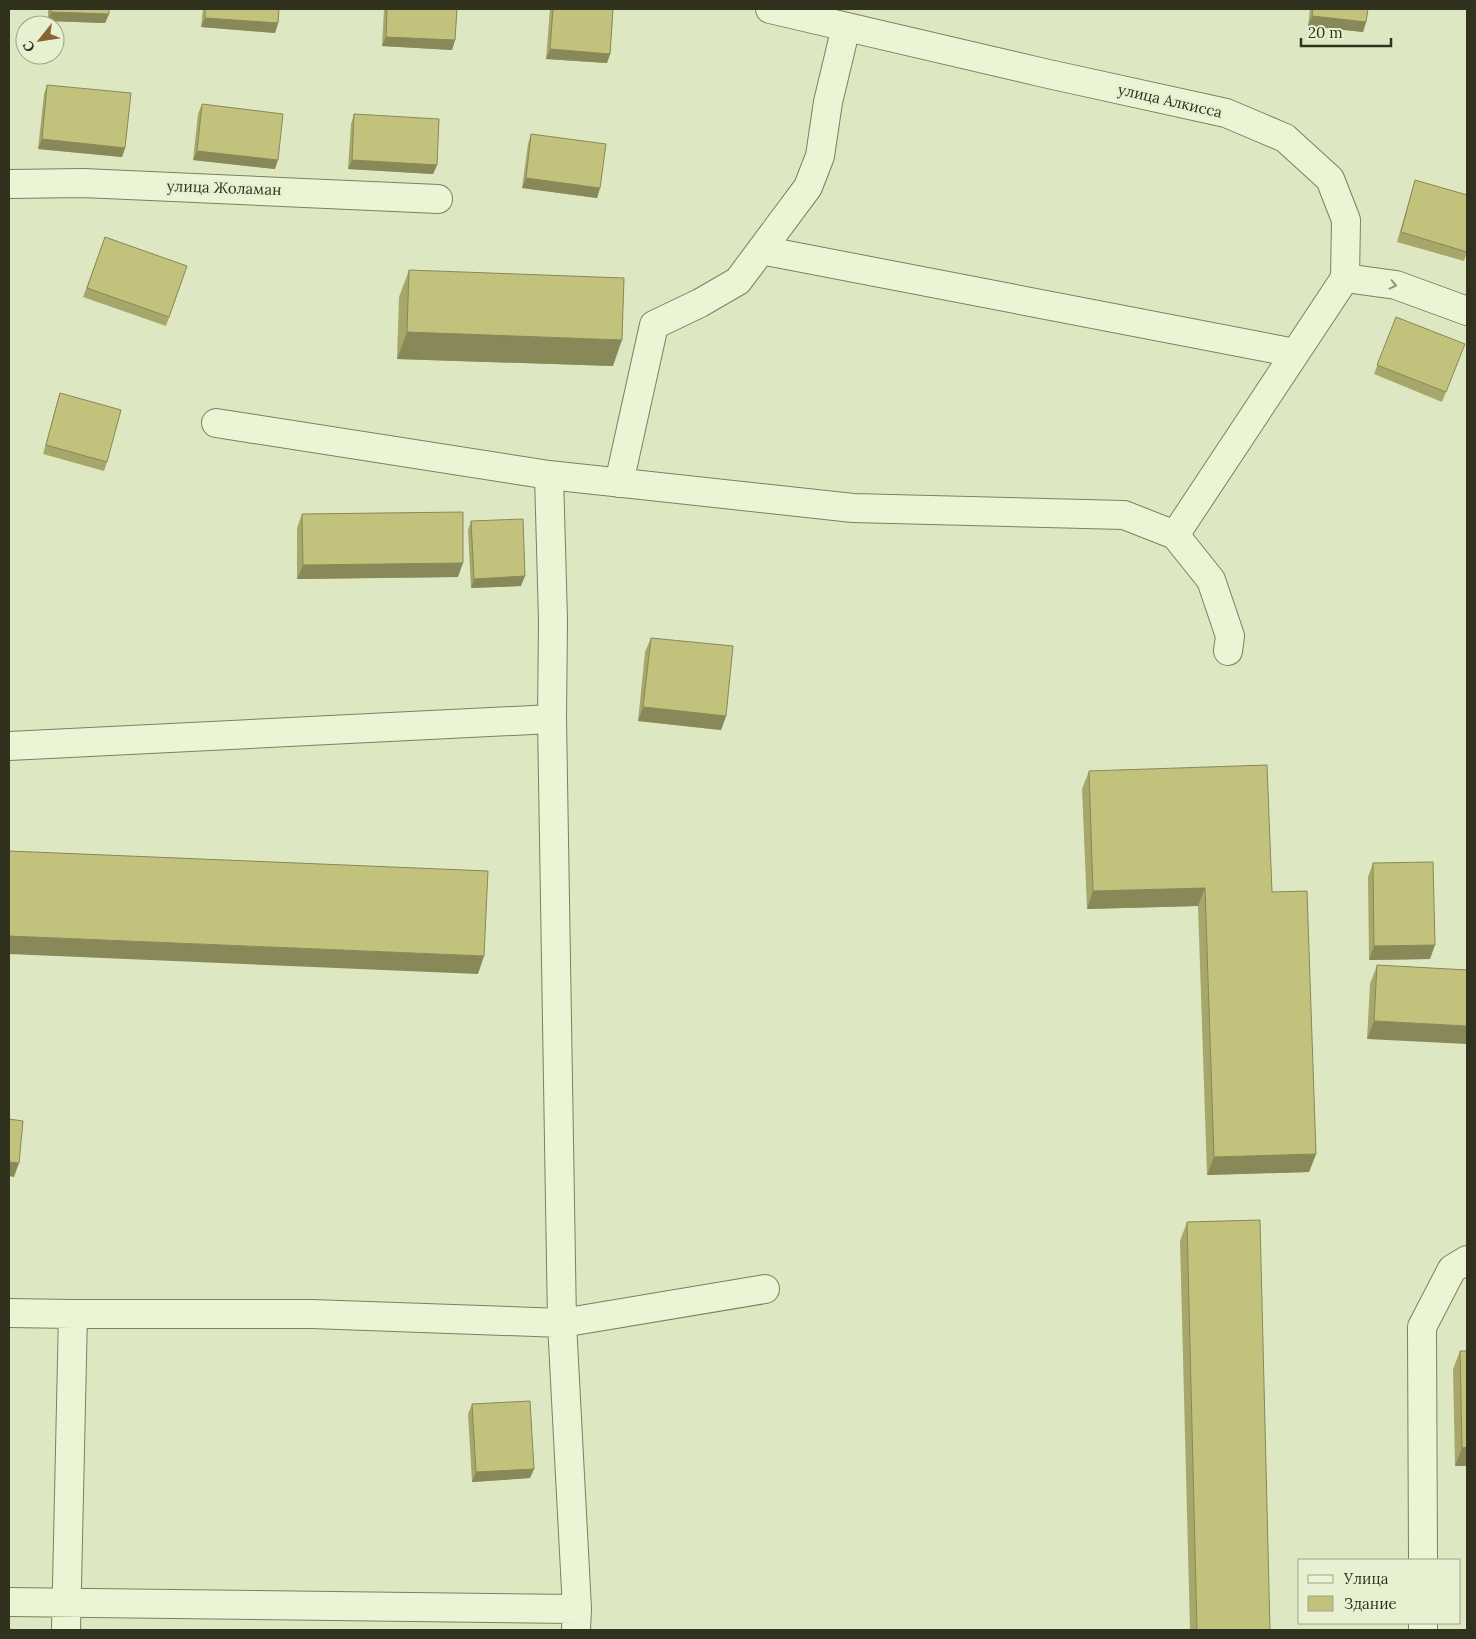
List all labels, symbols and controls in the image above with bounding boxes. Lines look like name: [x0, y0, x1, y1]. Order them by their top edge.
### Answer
north arrow: [15, 15, 65, 65]
scale bar: [1301, 15, 1391, 47]
text: 20 m: [1308, 23, 1343, 42]
text: С: [18, 38, 39, 55]
street label: улица Алкисса: [1116, 79, 1224, 122]
street label: улица Жоламан: [166, 176, 282, 199]
one-way arrow: [1389, 279, 1398, 290]
legend: [1298, 1559, 1461, 1624]
text: Улица: [1343, 1569, 1389, 1588]
text: Здание: [1344, 1594, 1397, 1613]

